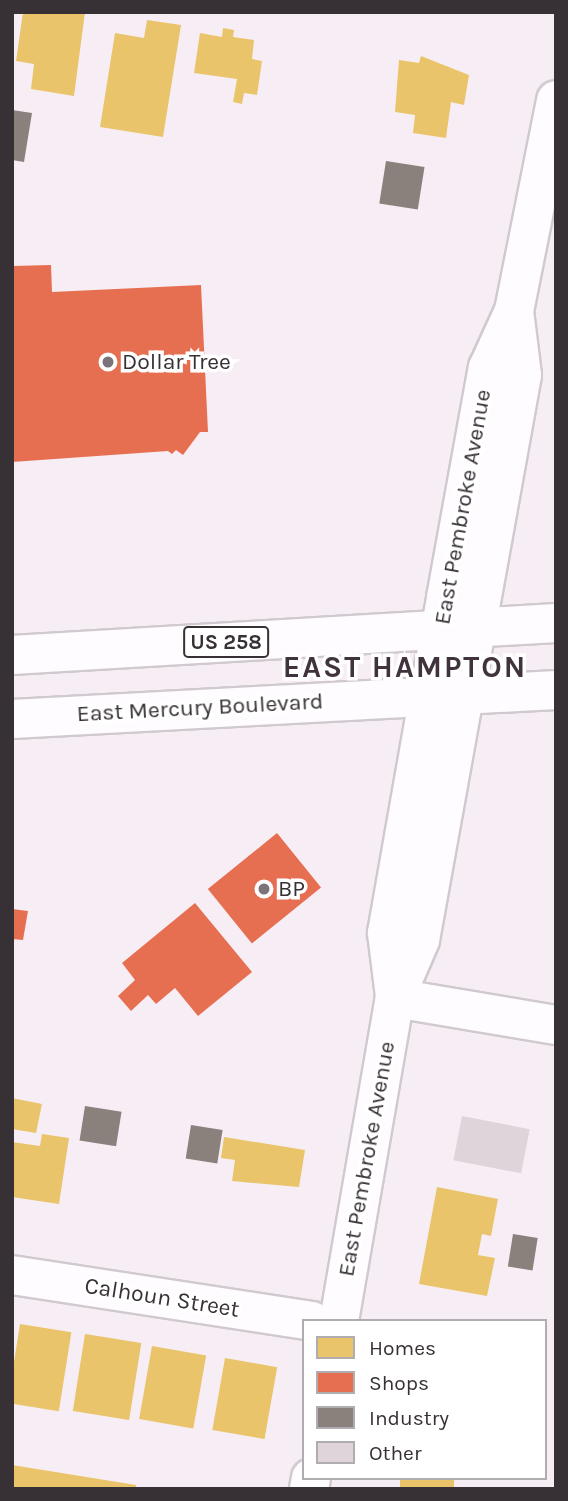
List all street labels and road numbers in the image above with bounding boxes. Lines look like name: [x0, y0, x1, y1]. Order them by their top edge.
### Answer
street label: East Pembroke Avenue: [429, 387, 497, 627]
road number: US 258: [182, 624, 270, 660]
street label: East Mercury Boulevard: [76, 688, 324, 728]
street label: East Pembroke Avenue: [333, 1039, 401, 1279]
street label: Calhoun Street: [83, 1272, 241, 1324]

